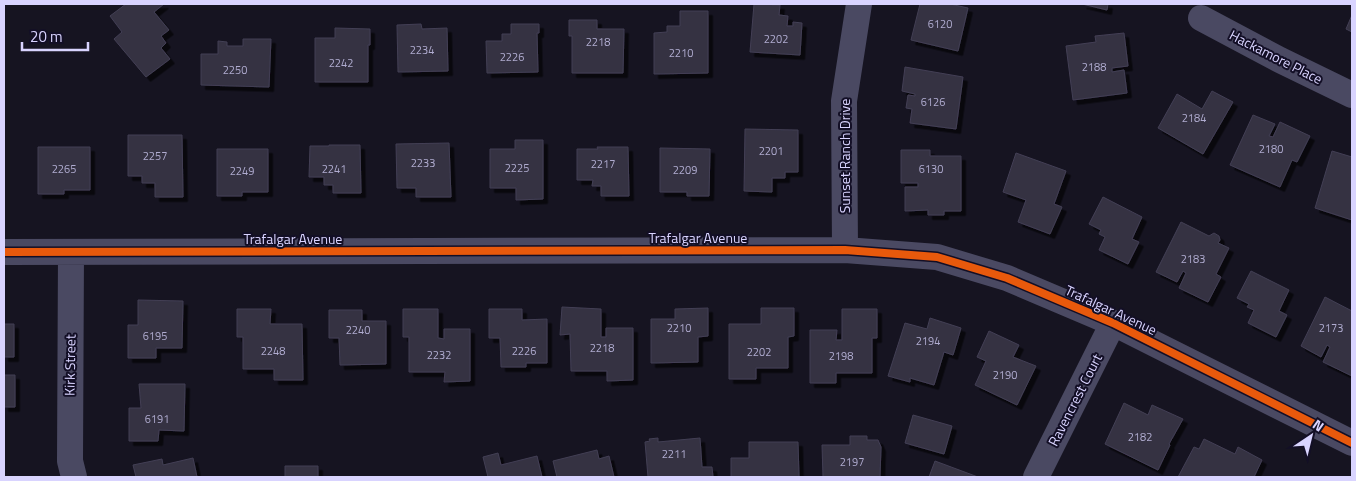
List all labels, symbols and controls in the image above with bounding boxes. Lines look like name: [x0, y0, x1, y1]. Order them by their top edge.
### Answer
house number: 6120: [928, 16, 952, 32]
scale bar: [22, 20, 89, 52]
street label: Hackamore Place: [1226, 24, 1326, 89]
text: 20 m: [30, 25, 63, 48]
house number: 2202: [764, 31, 788, 47]
house number: 2218: [586, 34, 610, 50]
house number: 2234: [410, 42, 434, 58]
house number: 2210: [669, 45, 693, 61]
house number: 2226: [500, 49, 524, 65]
house number: 2242: [329, 55, 353, 71]
house number: 2188: [1082, 59, 1106, 75]
house number: 2250: [223, 62, 247, 78]
house number: 6126: [921, 94, 945, 110]
street label: Sunset Ranch Drive: [834, 99, 855, 213]
house number: 2184: [1182, 110, 1206, 126]
house number: 2180: [1259, 141, 1283, 157]
house number: 2201: [759, 143, 783, 159]
house number: 2257: [143, 148, 167, 164]
house number: 2233: [411, 155, 435, 171]
house number: 2217: [591, 156, 615, 172]
house number: 2225: [505, 160, 529, 176]
house number: 2265: [52, 161, 76, 177]
house number: 2241: [322, 161, 346, 177]
house number: 6130: [919, 161, 943, 177]
house number: 2209: [673, 162, 697, 178]
house number: 2249: [230, 163, 254, 179]
street label: Trafalgar Avenue: [649, 227, 747, 248]
street label: Trafalgar Avenue: [244, 228, 342, 249]
house number: 2183: [1181, 251, 1205, 267]
street label: Trafalgar Avenue: [1062, 279, 1160, 340]
house number: 2210: [667, 320, 691, 336]
house number: 2173: [1319, 320, 1343, 336]
house number: 2240: [346, 322, 370, 338]
house number: 6195: [143, 328, 167, 344]
house number: 2194: [916, 333, 940, 349]
street label: Kirk Street: [58, 334, 81, 396]
house number: 2218: [590, 340, 614, 356]
house number: 2248: [261, 343, 285, 359]
house number: 2226: [512, 343, 536, 359]
house number: 2202: [747, 344, 771, 360]
house number: 2232: [427, 347, 451, 363]
house number: 2198: [829, 348, 853, 364]
street label: Ravencrest Court: [1042, 350, 1107, 450]
house number: 2190: [993, 367, 1017, 383]
house number: 6191: [145, 411, 169, 427]
north arrow: [1286, 411, 1336, 461]
text: N: [1309, 414, 1329, 436]
house number: 2182: [1128, 429, 1152, 445]
house number: 2211: [662, 446, 686, 462]
house number: 2197: [840, 454, 864, 470]

